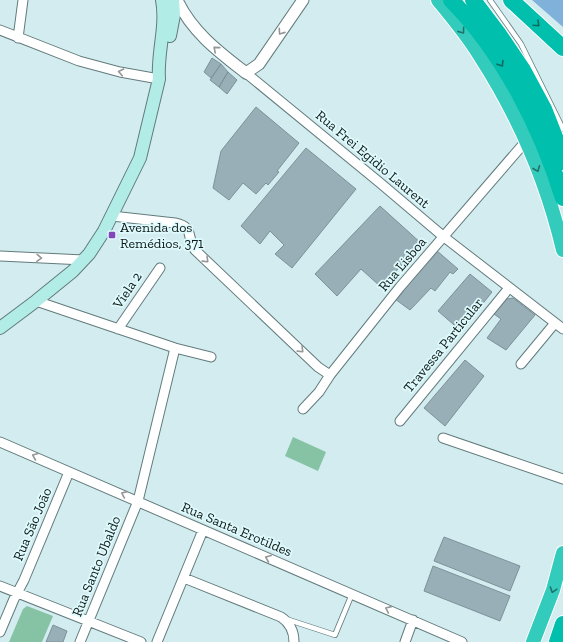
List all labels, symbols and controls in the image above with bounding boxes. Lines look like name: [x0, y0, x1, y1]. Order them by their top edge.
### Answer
one-way arrow: [532, 19, 540, 27]
one-way arrow: [457, 27, 465, 34]
one-way arrow: [278, 28, 286, 35]
one-way arrow: [213, 46, 221, 53]
one-way arrow: [496, 60, 504, 67]
one-way arrow: [118, 68, 124, 77]
street label: Rua Frei Egidio Laurent: [312, 107, 434, 213]
one-way arrow: [533, 166, 541, 173]
place label: Avenida dos Remédios, 371: [120, 219, 204, 252]
marker: Avenida dos Remédios, 371: [107, 230, 117, 240]
street label: Rua Lisboa: [375, 234, 430, 295]
one-way arrow: [36, 253, 42, 262]
one-way arrow: [202, 256, 209, 263]
street label: Viela 2: [109, 269, 146, 313]
street label: Travessa Particular: [400, 294, 487, 396]
one-way arrow: [296, 345, 304, 353]
one-way arrow: [31, 453, 38, 461]
street label: Rua São João: [9, 485, 56, 563]
one-way arrow: [120, 491, 127, 499]
street label: Rua Santa Erotildes: [179, 499, 295, 560]
street label: Rua Santo Ubaldo: [69, 513, 124, 619]
one-way arrow: [265, 555, 273, 563]
one-way arrow: [549, 587, 557, 594]
one-way arrow: [384, 606, 392, 614]

